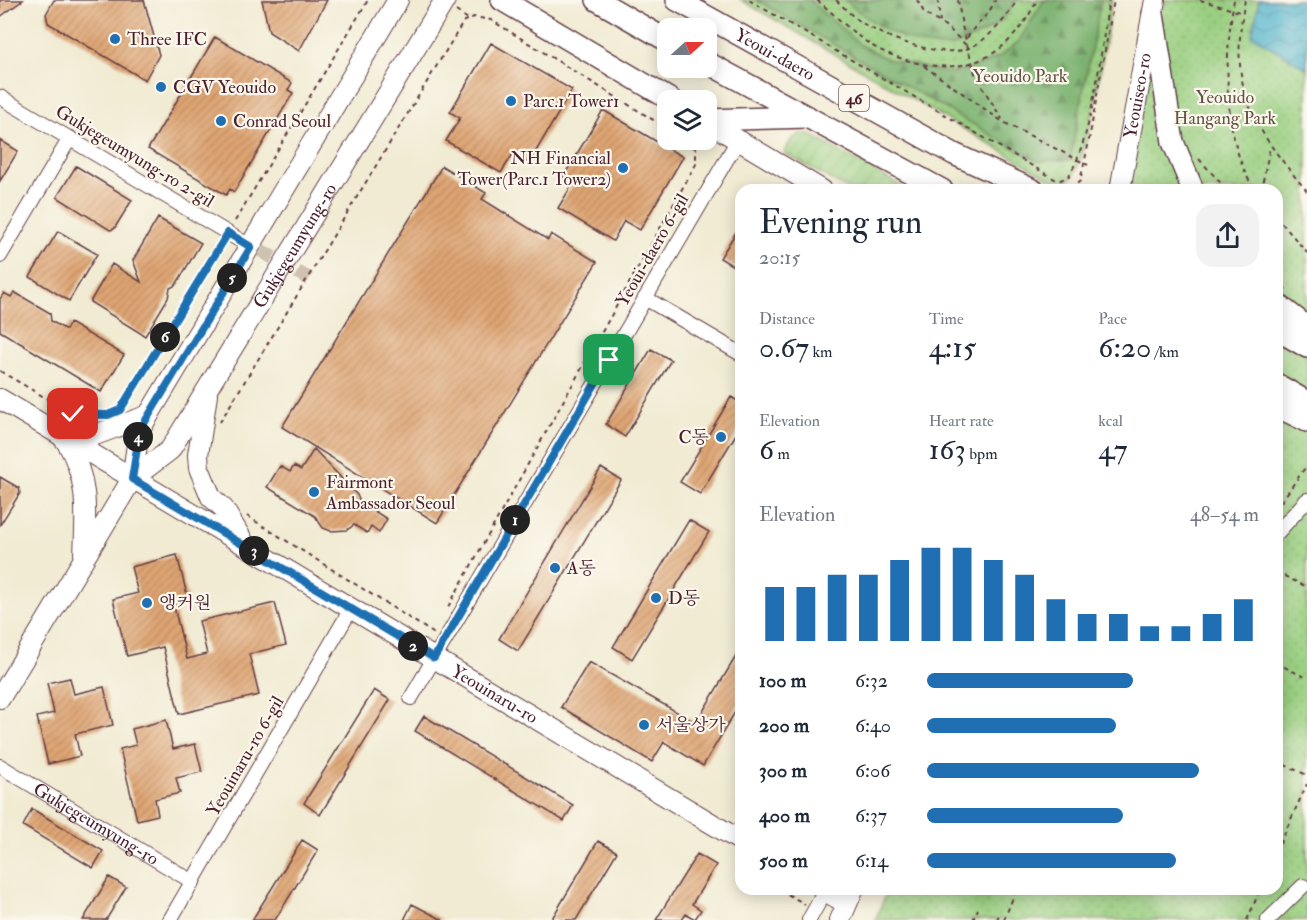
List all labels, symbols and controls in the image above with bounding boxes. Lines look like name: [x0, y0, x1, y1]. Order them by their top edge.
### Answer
north arrow: [657, 18, 717, 78]
map controls: [657, 18, 717, 150]
street label: Yeoui-daero: [731, 23, 819, 86]
place label: Three IFC: [127, 28, 207, 51]
marker: Three IFC: [108, 32, 122, 46]
street label: Yeouiseo-ro: [1119, 51, 1157, 140]
park label: Yeouido Park: [973, 65, 1068, 88]
place label: CGV Yeouido: [173, 76, 276, 99]
marker: CGV Yeouido: [154, 80, 168, 94]
road number: 46: [839, 85, 869, 111]
park label: Yeouido Hangang Park: [1174, 86, 1277, 130]
place label: Parc.1 Tower1: [523, 90, 619, 113]
button: layers: [657, 90, 717, 150]
marker: Parc.1 Tower1: [504, 94, 518, 108]
street label: Gukjegeumyung-ro 2-gil: [51, 100, 219, 213]
place label: Conrad Seoul: [233, 110, 331, 133]
marker: Conrad Seoul: [214, 114, 228, 128]
place label: NH Financial Tower(Parc.1 Tower2): [457, 147, 611, 191]
marker: NH Financial Tower(Parc.1 Tower2): [616, 161, 630, 175]
street label: Gukjegeumyung-ro: [248, 179, 342, 313]
street label: Yeoui-daero 6-gil: [611, 189, 694, 311]
text: Evening run: [759, 202, 922, 243]
button: share: [1196, 204, 1259, 267]
text: 20:15: [759, 245, 800, 270]
pin: 5: [217, 263, 247, 293]
text: 5: [228, 268, 236, 288]
text: Distance: [759, 309, 815, 329]
text: Time: [929, 309, 964, 329]
text: Pace: [1098, 309, 1127, 329]
pin: 6: [150, 322, 180, 352]
text: 6: [161, 327, 169, 347]
text: 0.67: [759, 329, 809, 366]
text: 4:15: [929, 329, 976, 366]
text: 6:20: [1098, 329, 1151, 366]
pin: [583, 334, 634, 385]
text: km: [809, 342, 833, 362]
text: /km: [1151, 342, 1179, 362]
icon: arrive: [592, 343, 625, 376]
pin: [47, 388, 98, 439]
icon: check: [56, 397, 89, 430]
text: Elevation: [759, 411, 820, 431]
text: Heart rate: [929, 411, 994, 431]
text: kcal: [1098, 411, 1123, 431]
pin: 4: [123, 422, 153, 452]
place label: C동: [678, 426, 709, 449]
text: 4: [134, 427, 142, 447]
marker: C동: [714, 430, 728, 444]
text: 6: [759, 431, 774, 468]
text: 163: [929, 431, 966, 468]
text: 47: [1098, 431, 1128, 468]
text: m: [774, 444, 790, 464]
text: bpm: [966, 444, 998, 464]
place label: Fairmont Ambassador Seoul: [325, 471, 456, 515]
marker: Fairmont Ambassador Seoul: [307, 485, 321, 499]
text: Elevation: [759, 502, 835, 527]
text: 48–54 m: [1190, 502, 1259, 527]
pin: 1: [500, 505, 530, 535]
text: 1: [512, 510, 518, 530]
pin: 3: [239, 536, 269, 566]
text: 3: [251, 541, 257, 561]
place label: A동: [566, 557, 596, 580]
marker: A동: [548, 561, 562, 575]
place label: D동: [668, 587, 700, 610]
marker: D동: [649, 591, 663, 605]
place label: 앵커원: [159, 592, 211, 615]
marker: 앵커원: [140, 596, 154, 610]
pin: 2: [398, 631, 428, 661]
text: 2: [409, 636, 417, 656]
street label: Yeouinaru-ro: [447, 660, 542, 729]
text: 100 m: [759, 668, 806, 693]
text: 6:32: [855, 668, 888, 693]
street label: Yeouinaru-ro 6-gil: [202, 692, 289, 821]
text: 200 m: [759, 713, 809, 738]
text: 6:40: [855, 713, 891, 738]
place label: 서울상가: [656, 714, 726, 737]
marker: 서울상가: [637, 718, 651, 732]
text: 300 m: [759, 758, 807, 783]
text: 6:06: [855, 758, 890, 783]
street label: Gukjegeumyung-ro: [29, 778, 163, 871]
text: 400 m: [759, 803, 810, 828]
text: 6:37: [855, 803, 887, 828]
text: 500 m: [759, 848, 808, 873]
text: 6:14: [855, 848, 888, 873]

